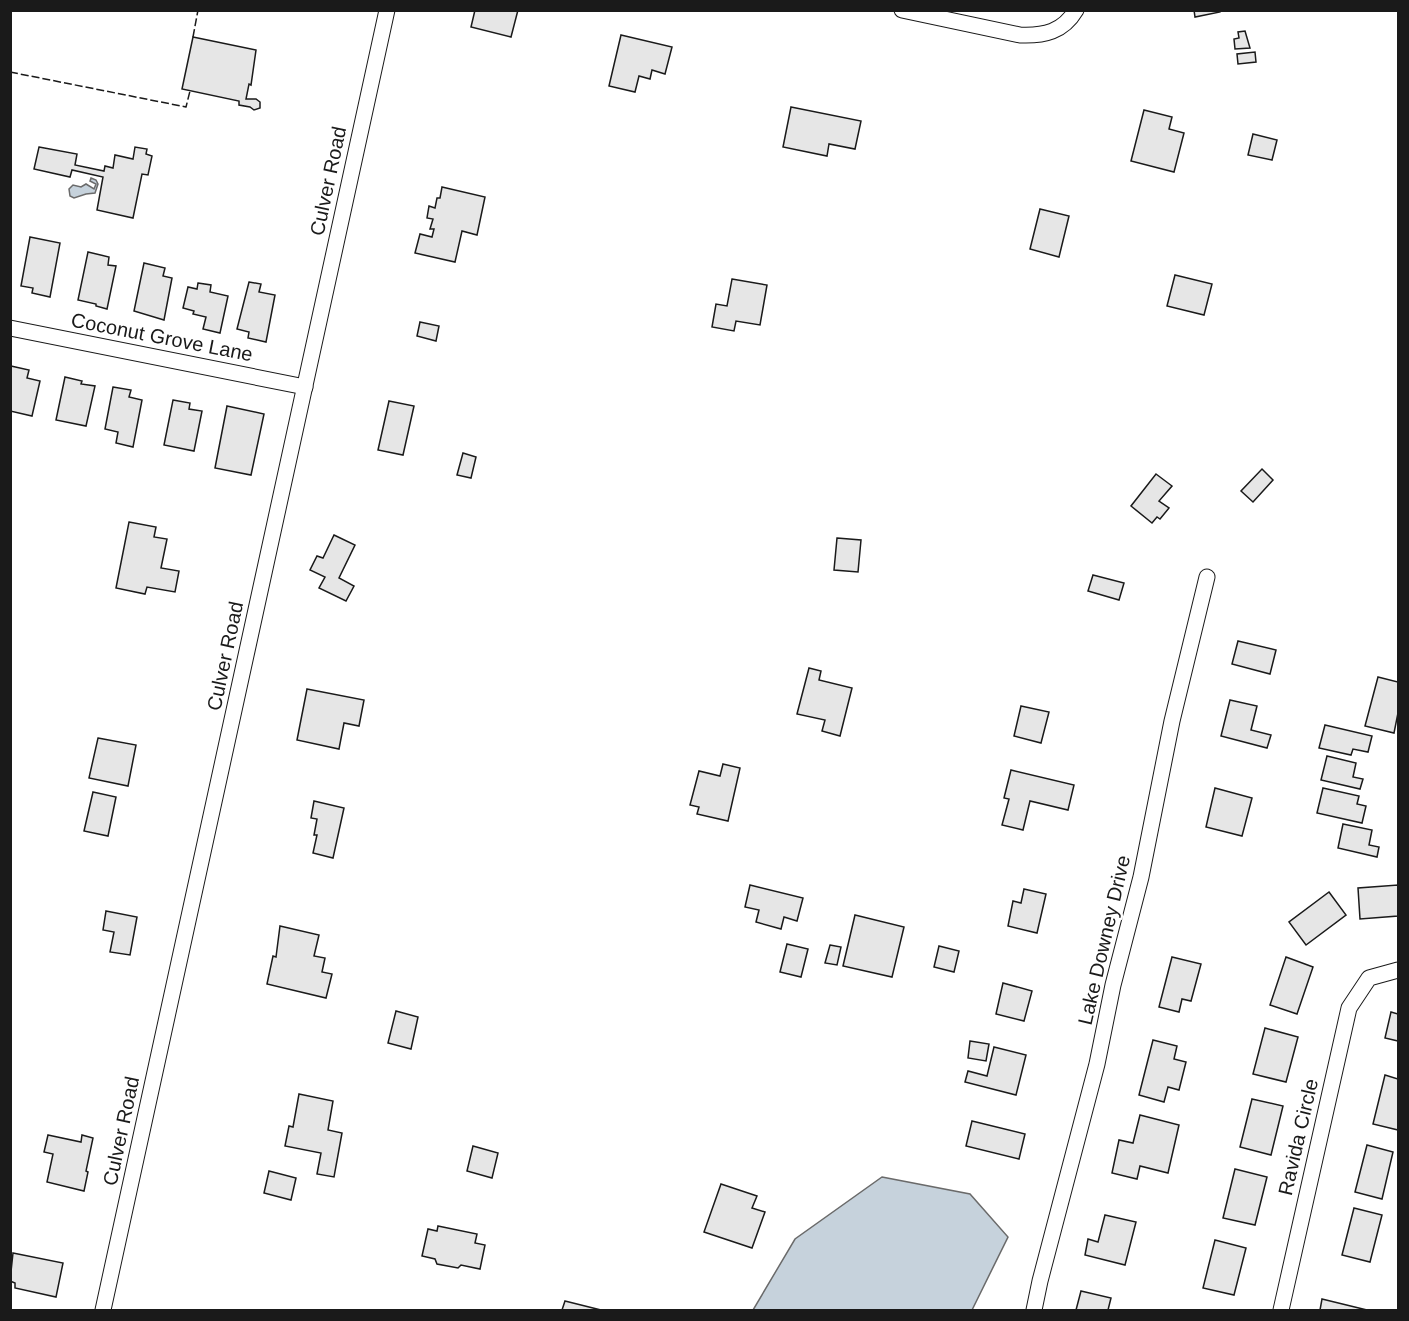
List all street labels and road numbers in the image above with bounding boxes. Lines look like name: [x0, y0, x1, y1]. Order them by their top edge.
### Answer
street label: Culver Road: [306, 124, 350, 238]
street label: Coconut Grove Lane: [69, 309, 255, 365]
street label: Culver Road: [203, 599, 247, 713]
street label: Lake Downey Drive: [1074, 853, 1134, 1027]
street label: Culver Road: [99, 1074, 143, 1188]
street label: Ravida Circle: [1274, 1077, 1322, 1197]

